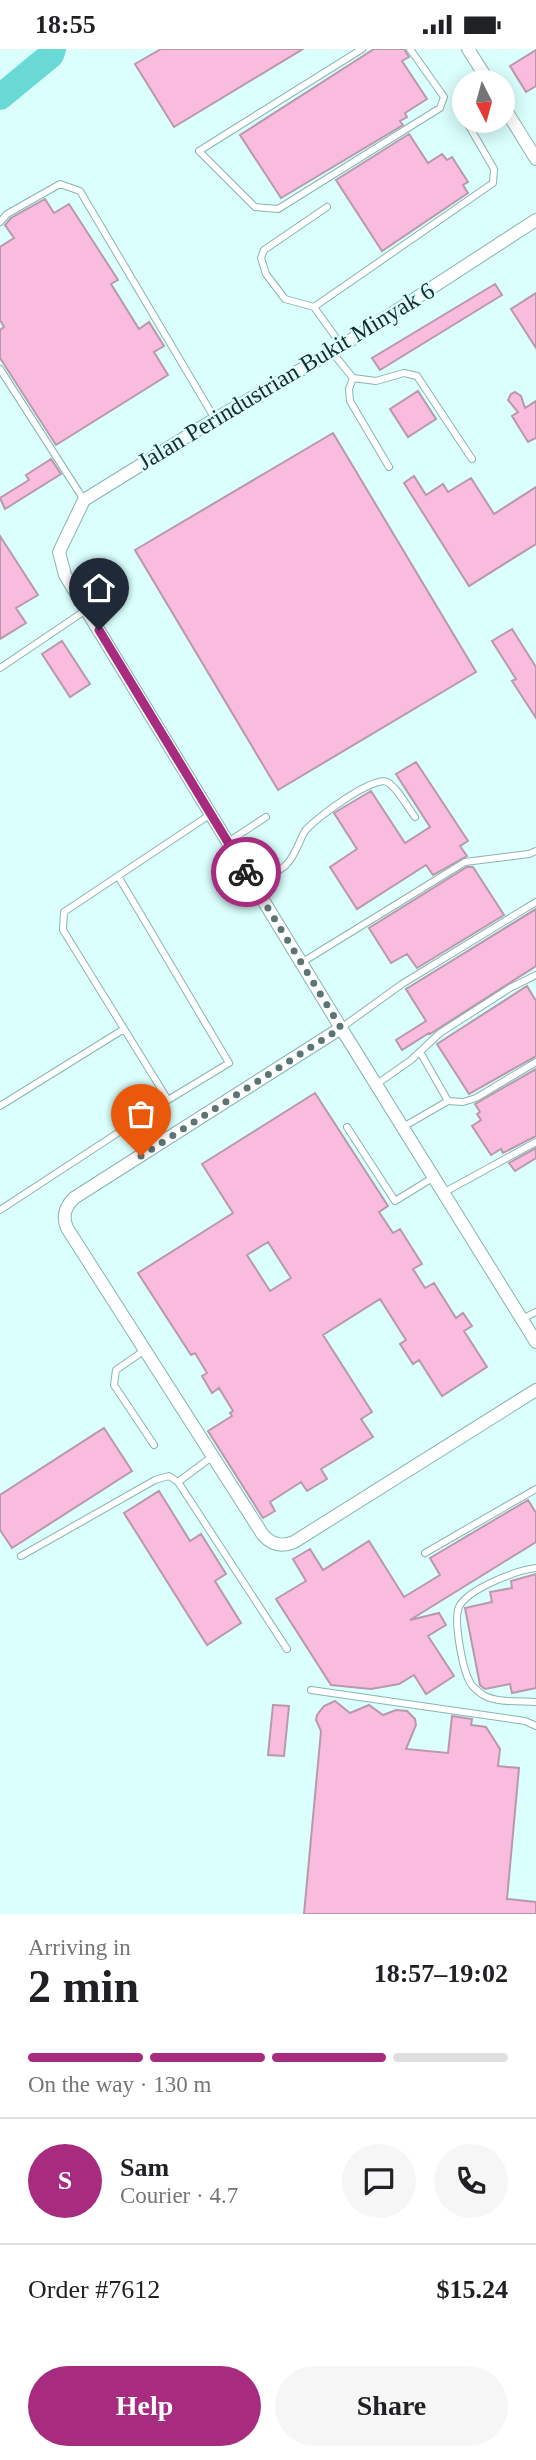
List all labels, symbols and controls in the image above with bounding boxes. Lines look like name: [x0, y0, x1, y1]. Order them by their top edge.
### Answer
text: 18:55: [35, 10, 96, 39]
north arrow: [452, 70, 514, 133]
map controls: [452, 70, 515, 133]
street label: Jalan Perindustrian Bukit Minyak 6: [133, 277, 439, 475]
pin: [69, 558, 129, 630]
icon: home: [80, 569, 118, 607]
courier: [211, 837, 281, 907]
icon: bike: [227, 853, 265, 891]
pin: [111, 1084, 171, 1156]
icon: bag: [122, 1095, 160, 1133]
text: Arriving in: [28, 1935, 131, 1960]
text: 18:57–19:02: [374, 1959, 508, 1988]
text: 2 min: [28, 1961, 139, 2012]
text: On the way · 130 m: [28, 2072, 211, 2097]
button: chat: [342, 2144, 416, 2218]
button: phone: [434, 2144, 508, 2218]
text: Sam: [120, 2153, 169, 2182]
text: S: [58, 2166, 72, 2195]
text: Courier · 4.7: [120, 2183, 238, 2208]
text: Order #7612: [28, 2275, 160, 2304]
text: $15.24: [437, 2275, 508, 2304]
button: Help: [28, 2366, 261, 2446]
button: Share: [275, 2366, 508, 2446]

